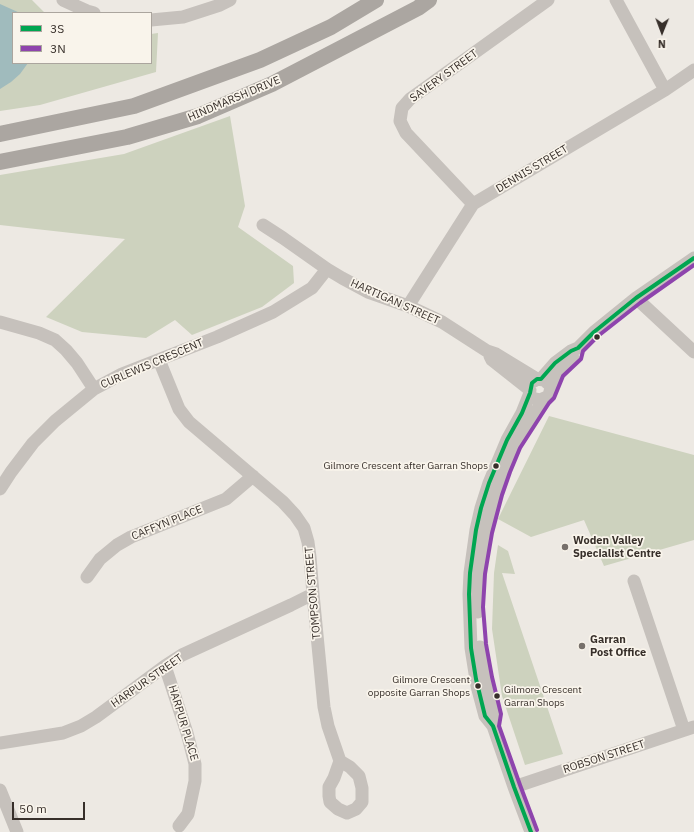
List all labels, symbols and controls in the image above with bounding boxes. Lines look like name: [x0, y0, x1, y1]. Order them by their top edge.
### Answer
legend: [12, 12, 152, 64]
north arrow: [642, 12, 682, 52]
text: 3S: [50, 21, 64, 36]
text: N: [658, 37, 666, 51]
text: 3N: [50, 41, 66, 56]
street label: SAVERY STREET: [408, 47, 480, 105]
street label: HINDMARSH DRIVE: [186, 74, 282, 124]
street label: DENNIS STREET: [494, 142, 570, 196]
street label: HARTIGAN STREET: [348, 276, 442, 328]
unlabelled marker: [592, 332, 602, 342]
street label: CURLEWIS CRESCENT: [99, 336, 205, 392]
place label: Gilmore Crescent after Garran Shops: [324, 460, 488, 472]
marker: Gilmore Crescent after Garran Shops: [491, 461, 501, 471]
street label: CAFFYN PLACE: [129, 503, 205, 543]
place label: Woden Valley Specialist Centre: [573, 534, 661, 560]
marker: Woden Valley Specialist Centre: [560, 542, 570, 552]
street label: TOMPSON STREET: [302, 546, 324, 640]
place label: Garran Post Office: [590, 633, 646, 659]
marker: Garran Post Office: [577, 641, 587, 651]
street label: HARPUR STREET: [109, 651, 185, 711]
place label: Gilmore Crescent opposite Garran Shops: [368, 674, 470, 698]
marker: Gilmore Crescent opposite Garran Shops: [473, 681, 483, 691]
street label: HARPUR PLACE: [165, 684, 201, 762]
place label: Gilmore Crescent Garran Shops: [504, 684, 582, 708]
marker: Gilmore Crescent Garran Shops: [492, 691, 502, 701]
street label: ROBSON STREET: [561, 738, 647, 776]
scale bar: [14, 794, 87, 820]
text: 50 m: [19, 801, 47, 816]

